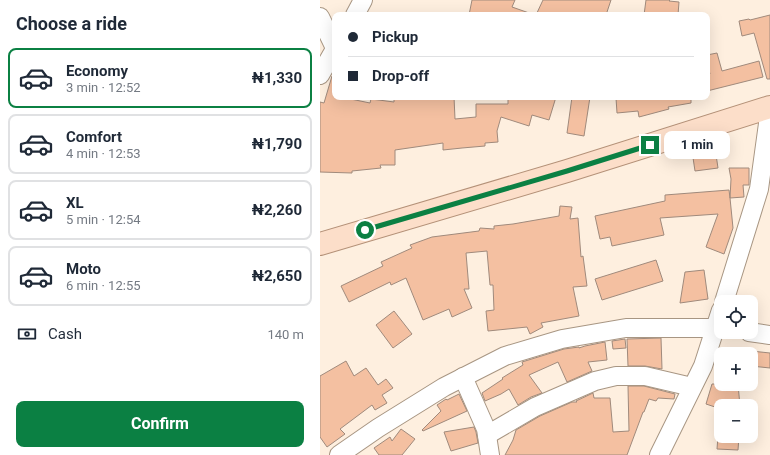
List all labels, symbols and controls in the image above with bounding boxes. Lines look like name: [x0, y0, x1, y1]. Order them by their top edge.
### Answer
text: Choose a ride: [16, 13, 127, 34]
text: Pickup: [372, 28, 418, 46]
icon: car: [18, 60, 54, 96]
text: Economy: [66, 62, 128, 80]
text: Drop-off: [372, 67, 429, 85]
text: ₦1,330: [252, 69, 302, 87]
text: 3 min · 12:52: [66, 80, 141, 95]
icon: car: [18, 126, 54, 162]
text: Comfort: [66, 128, 122, 146]
callout: 1 min: [664, 131, 730, 159]
text: ₦1,790: [252, 135, 302, 153]
route end: [641, 136, 659, 154]
text: 1 min: [681, 137, 713, 152]
text: 4 min · 12:53: [66, 146, 141, 161]
icon: car: [18, 192, 54, 228]
text: XL: [66, 194, 84, 212]
text: ₦2,260: [252, 201, 302, 219]
text: 5 min · 12:54: [66, 212, 141, 227]
route start: [356, 221, 374, 239]
icon: car: [18, 258, 54, 294]
text: Moto: [66, 260, 101, 278]
text: ₦2,650: [252, 267, 302, 285]
text: 6 min · 12:55: [66, 278, 141, 293]
map controls: [714, 295, 758, 443]
button: locate: [714, 295, 758, 339]
icon: cash: [16, 323, 38, 345]
text: Cash: [48, 325, 82, 343]
text: 140 m: [267, 327, 304, 342]
button: +: [714, 347, 758, 391]
button: −: [714, 399, 758, 443]
button: Confirm: [16, 401, 304, 447]

